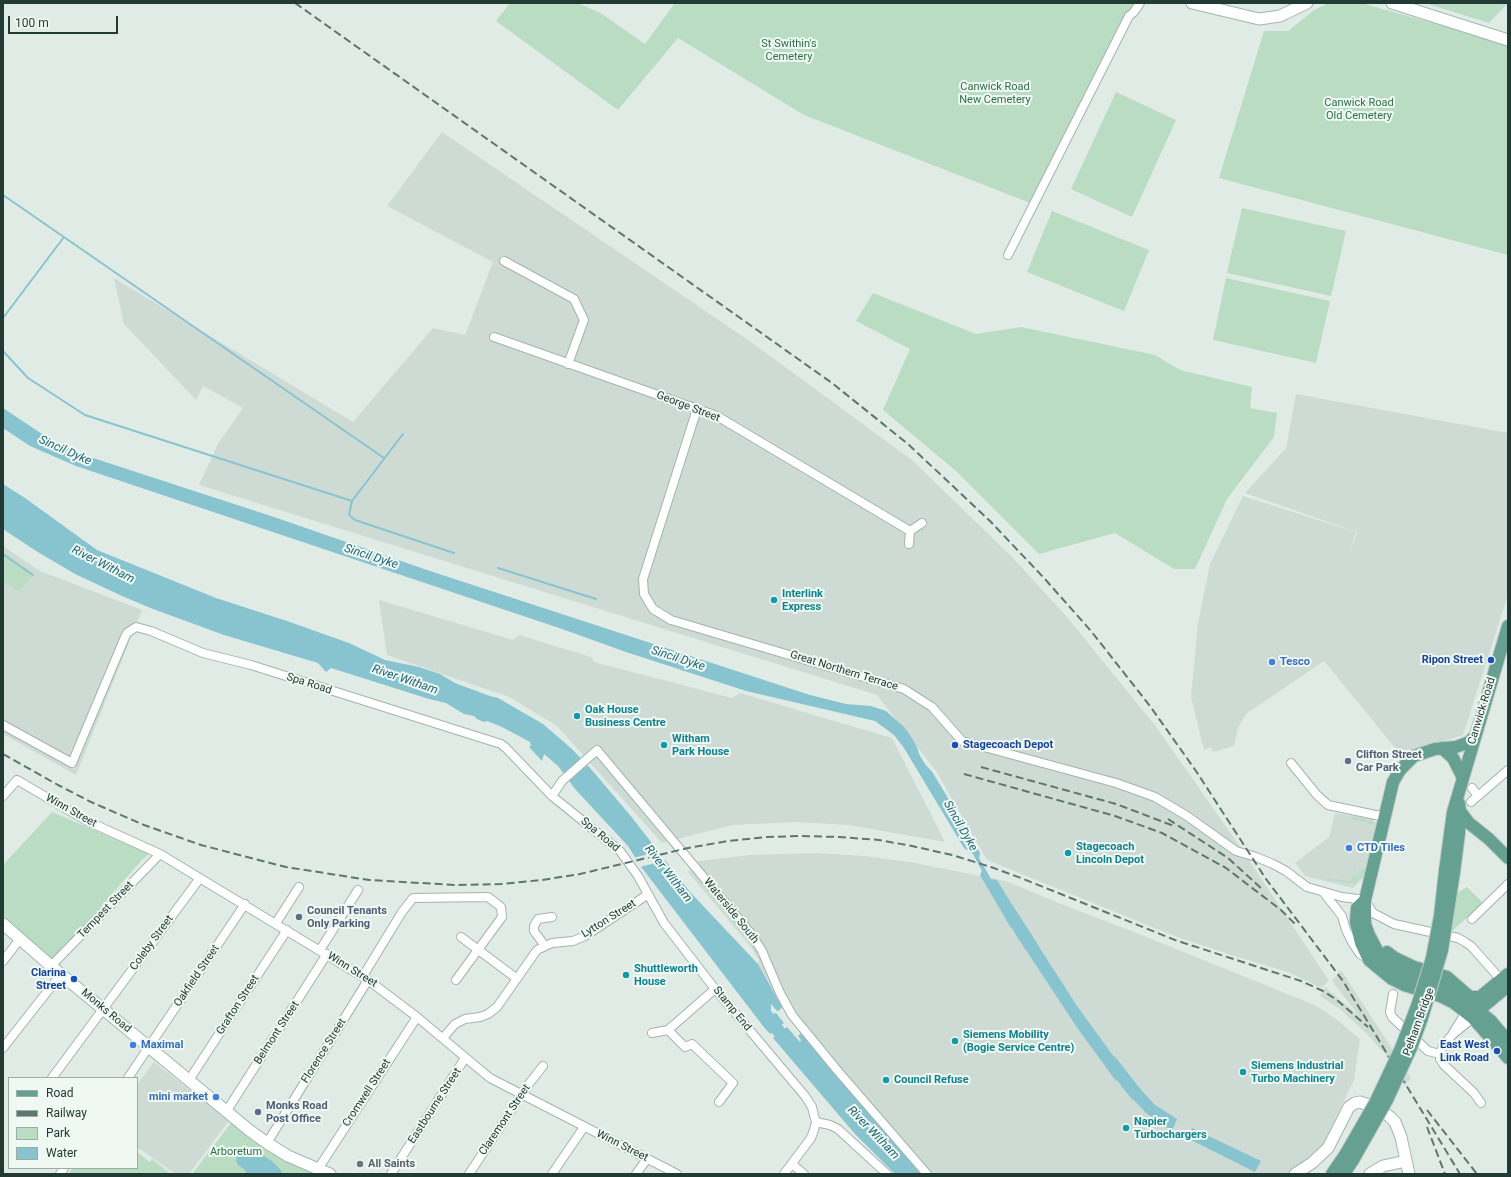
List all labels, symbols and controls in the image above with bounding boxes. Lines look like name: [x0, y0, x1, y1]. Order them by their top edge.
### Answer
scale bar: [10, 8, 120, 34]
text: 100 m: [15, 16, 49, 30]
park label: St Swithin's Cemetery: [761, 37, 817, 63]
park label: Canwick Road New Cemetery: [959, 80, 1031, 106]
park label: Canwick Road Old Cemetery: [1324, 96, 1394, 122]
street label: George Street: [654, 389, 722, 425]
water label: Sincil Dyke: [37, 433, 93, 469]
water label: Sincil Dyke: [342, 542, 400, 572]
water label: River Witham: [69, 543, 137, 587]
place label: Interlink Express: [782, 587, 823, 613]
marker: Interlink Express: [769, 595, 779, 605]
water label: Sincil Dyke: [649, 644, 707, 674]
street label: Great Northern Terrace: [788, 648, 900, 694]
place label: Ripon Street: [1422, 653, 1483, 667]
place label: Tesco: [1280, 655, 1310, 669]
marker: Ripon Street: [1486, 655, 1496, 665]
marker: Tesco: [1267, 657, 1277, 667]
water label: River Witham: [370, 662, 440, 698]
street label: Spa Road: [285, 671, 333, 697]
street label: Canwick Road: [1466, 676, 1498, 746]
place label: Oak House Business Centre: [585, 703, 666, 729]
marker: Oak House Business Centre: [572, 711, 582, 721]
place label: Witham Park House: [672, 732, 729, 758]
place label: Stagecoach Depot: [963, 738, 1053, 752]
marker: Witham Park House: [659, 740, 669, 750]
marker: Stagecoach Depot: [950, 740, 960, 750]
place label: Clifton Street Car Park: [1356, 748, 1422, 774]
marker: Clifton Street Car Park: [1343, 756, 1353, 766]
street label: Winn Street: [43, 792, 99, 830]
water label: Sincil Dyke: [940, 798, 980, 854]
street label: Spa Road: [578, 815, 622, 855]
place label: Stagecoach Lincoln Depot: [1076, 840, 1144, 866]
place label: CTD Tiles: [1357, 841, 1405, 855]
water label: River Witham: [641, 843, 695, 905]
marker: CTD Tiles: [1344, 843, 1354, 853]
marker: Stagecoach Lincoln Depot: [1063, 848, 1073, 858]
street label: Waterside South: [701, 876, 761, 946]
street label: Tempest Street: [75, 879, 137, 941]
street label: Lytton Street: [579, 897, 639, 941]
place label: Council Tenants Only Parking: [307, 904, 387, 930]
marker: Council Tenants Only Parking: [294, 912, 304, 922]
street label: Coleby Street: [128, 913, 176, 973]
street label: Oakfield Street: [171, 943, 223, 1009]
street label: Winn Street: [325, 949, 379, 991]
place label: Shuttleworth House: [634, 962, 698, 988]
place label: Clarina Street: [31, 966, 66, 992]
marker: Shuttleworth House: [621, 970, 631, 980]
street label: Grafton Street: [214, 973, 262, 1037]
marker: Clarina Street: [69, 974, 79, 984]
street label: Stamp End: [710, 984, 754, 1034]
street label: Monks Road: [78, 986, 134, 1036]
street label: Pelham Bridge: [1401, 986, 1437, 1058]
street label: Belmont Street: [252, 999, 302, 1067]
street label: Florence Street: [299, 1016, 349, 1086]
place label: Siemens Mobility (Bogie Service Centre): [963, 1028, 1074, 1054]
marker: Siemens Mobility (Bogie Service Centre): [950, 1036, 960, 1046]
place label: Maximal: [141, 1038, 183, 1052]
place label: East West Link Road: [1440, 1038, 1489, 1064]
marker: Maximal: [128, 1040, 138, 1050]
marker: East West Link Road: [1492, 1046, 1502, 1056]
street label: Cromwell Street: [340, 1057, 394, 1129]
place label: Siemens Industrial Turbo Machinery: [1251, 1059, 1343, 1085]
street label: Eastbourne Street: [406, 1066, 464, 1146]
marker: Siemens Industrial Turbo Machinery: [1238, 1067, 1248, 1077]
place label: Council Refuse: [894, 1073, 969, 1087]
marker: Council Refuse: [881, 1075, 891, 1085]
legend: [8, 1077, 138, 1169]
street label: Claremont Street: [476, 1082, 534, 1158]
text: Road: [46, 1086, 74, 1100]
place label: mini market: [149, 1090, 208, 1104]
marker: mini market: [211, 1092, 221, 1102]
place label: Monks Road Post Office: [266, 1099, 328, 1125]
water label: River Witham: [844, 1103, 902, 1163]
text: Railway: [46, 1106, 87, 1120]
marker: Monks Road Post Office: [253, 1107, 263, 1117]
place label: Napier Turbochargers: [1134, 1115, 1207, 1141]
marker: Napier Turbochargers: [1121, 1123, 1131, 1133]
text: Park: [46, 1126, 70, 1140]
street label: Winn Street: [594, 1127, 650, 1165]
park label: Arboretum: [210, 1145, 262, 1159]
text: Water: [46, 1146, 77, 1160]
place label: All Saints: [368, 1157, 415, 1171]
marker: All Saints: [355, 1159, 365, 1169]

